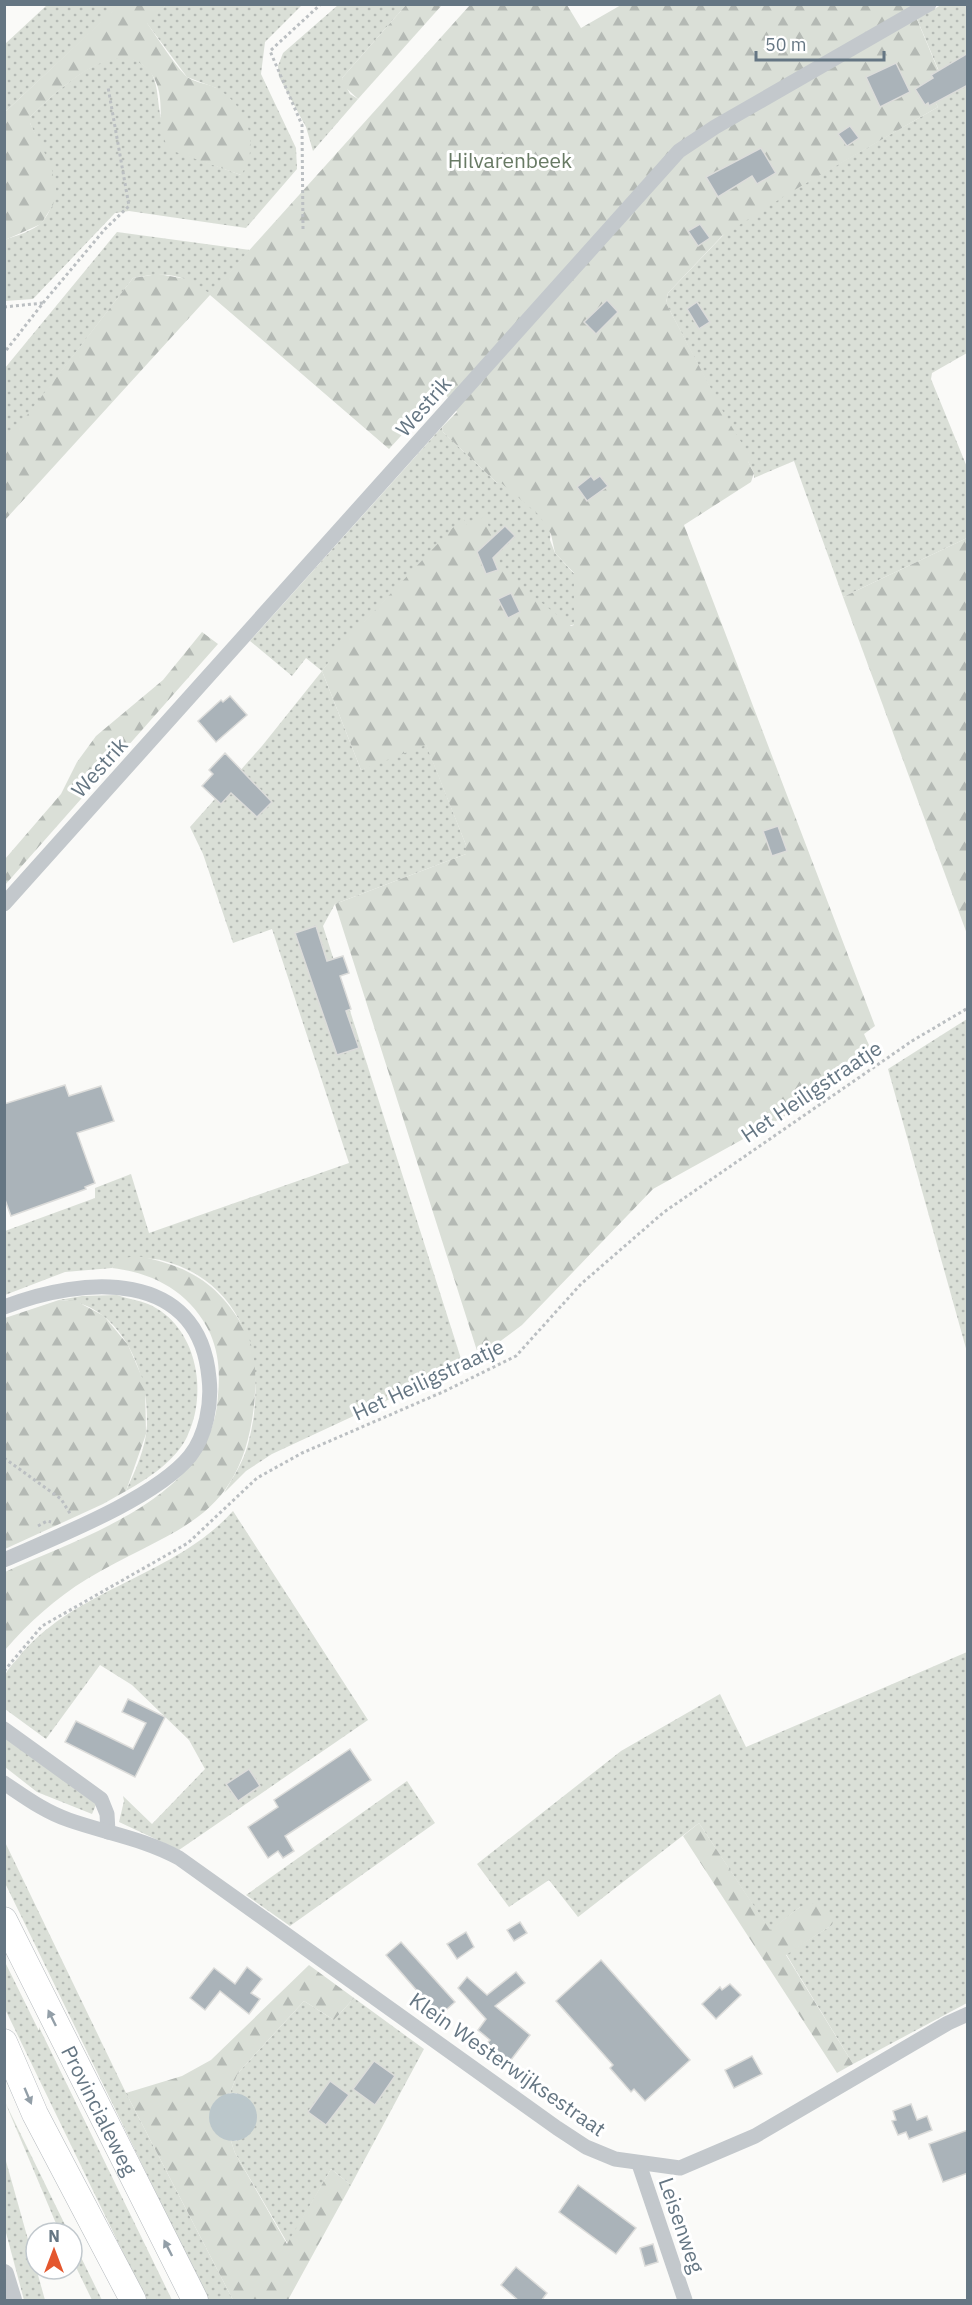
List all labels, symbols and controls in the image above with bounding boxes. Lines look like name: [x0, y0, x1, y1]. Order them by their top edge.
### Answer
scale bar: [756, 24, 884, 62]
text: 50 m: [765, 33, 807, 56]
park label: Hilvarenbeek: [448, 146, 572, 174]
street label: Westrik: [389, 370, 457, 442]
street label: Westrik: [65, 731, 133, 803]
street label: Het Heiligstraatje: [735, 1034, 887, 1148]
street label: Het Heiligstraatje: [348, 1332, 508, 1426]
street label: Klein Westerwijksestraat: [404, 1986, 612, 2142]
one-way arrow: [48, 2009, 58, 2027]
street label: Provincialeweg: [55, 2041, 144, 2180]
one-way arrow: [23, 2087, 32, 2104]
street label: Leisenweg: [653, 2173, 711, 2277]
north arrow: [24, 2221, 84, 2281]
text: N: [48, 2226, 60, 2246]
one-way arrow: [164, 2240, 173, 2257]

